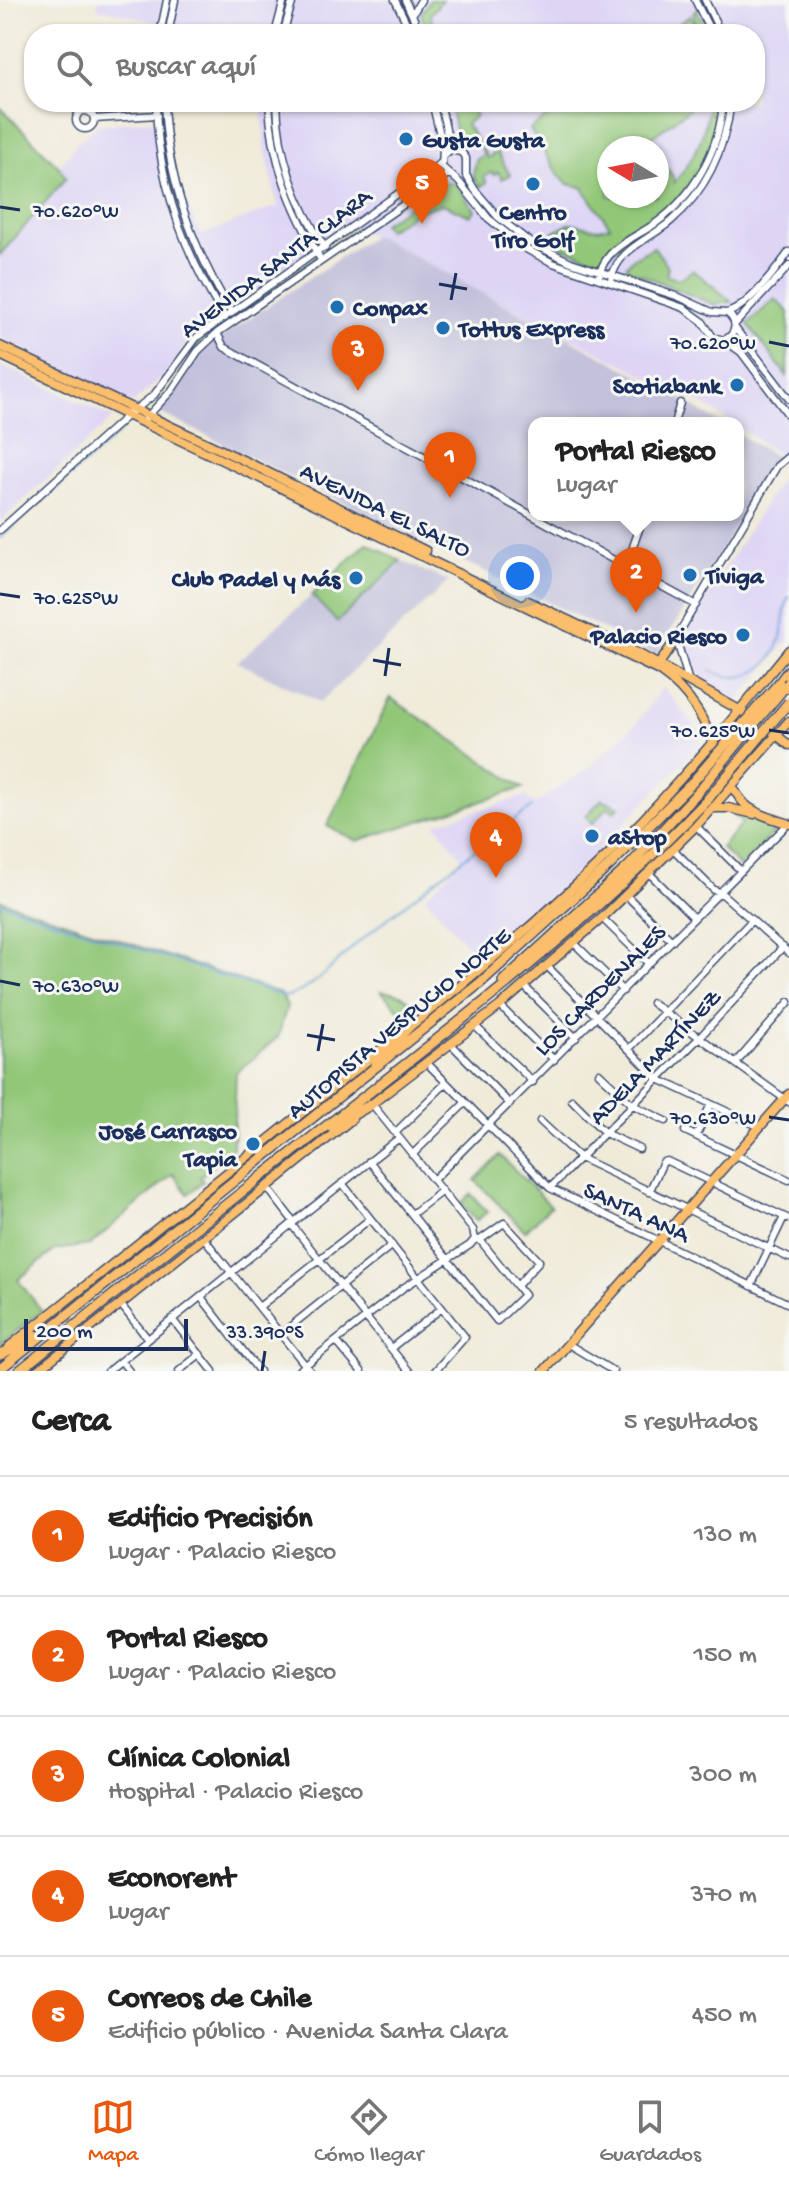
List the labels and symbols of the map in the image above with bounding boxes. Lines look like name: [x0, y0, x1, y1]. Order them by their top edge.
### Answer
place label: Gusta Gusta: [422, 128, 546, 157]
marker: Gusta Gusta: [397, 130, 415, 148]
north arrow: [597, 136, 669, 208]
pin: 5: [396, 158, 448, 224]
marker: Centro Tiro Golf: [524, 175, 542, 193]
street label: AVENIDA SANTA CLARA: [176, 182, 380, 346]
place label: Centro Tiro Golf: [490, 200, 576, 257]
text: 70.620°W: [32, 202, 119, 225]
place label: Conpax: [353, 296, 428, 325]
marker: Conpax: [328, 298, 346, 316]
place label: Tottus Express: [457, 317, 605, 346]
marker: Tottus Express: [434, 319, 452, 337]
pin: 3: [332, 325, 384, 391]
text: 70.620°W: [669, 334, 756, 357]
place label: Scotiabank: [613, 374, 724, 403]
marker: Scotiabank: [728, 376, 746, 394]
pin: 1: [424, 432, 476, 498]
street label: AVENIDA EL SALTO: [294, 458, 475, 566]
pin: 2: [610, 547, 662, 613]
your location: [500, 556, 540, 596]
place label: Tiviga: [704, 564, 765, 593]
marker: Tiviga: [681, 566, 699, 584]
place label: Club Padel y Más: [172, 567, 341, 596]
marker: Club Padel y Más: [347, 569, 365, 587]
text: 70.625°W: [33, 589, 118, 612]
place label: Palacio Riesco: [589, 624, 728, 653]
marker: Palacio Riesco: [734, 626, 752, 644]
text: 70.625°W: [670, 722, 755, 745]
pin: 4: [470, 812, 522, 878]
place label: aStop: [607, 825, 667, 854]
marker: aStop: [583, 827, 601, 845]
street label: LOS CARDENALES: [529, 919, 674, 1064]
street label: AUTOPISTA VESPUCIO NORTE: [282, 922, 519, 1127]
text: 70.630°W: [32, 977, 119, 1000]
street label: ADELA MARTÍNEZ: [584, 984, 729, 1132]
text: 70.630°W: [669, 1109, 756, 1132]
place label: José Carrasco Tapia: [98, 1119, 239, 1176]
marker: José Carrasco Tapia: [244, 1135, 262, 1153]
street label: SANTA ANA: [578, 1177, 695, 1252]
scale bar: [24, 1315, 188, 1351]
text: 33.390°S: [225, 1323, 304, 1346]

